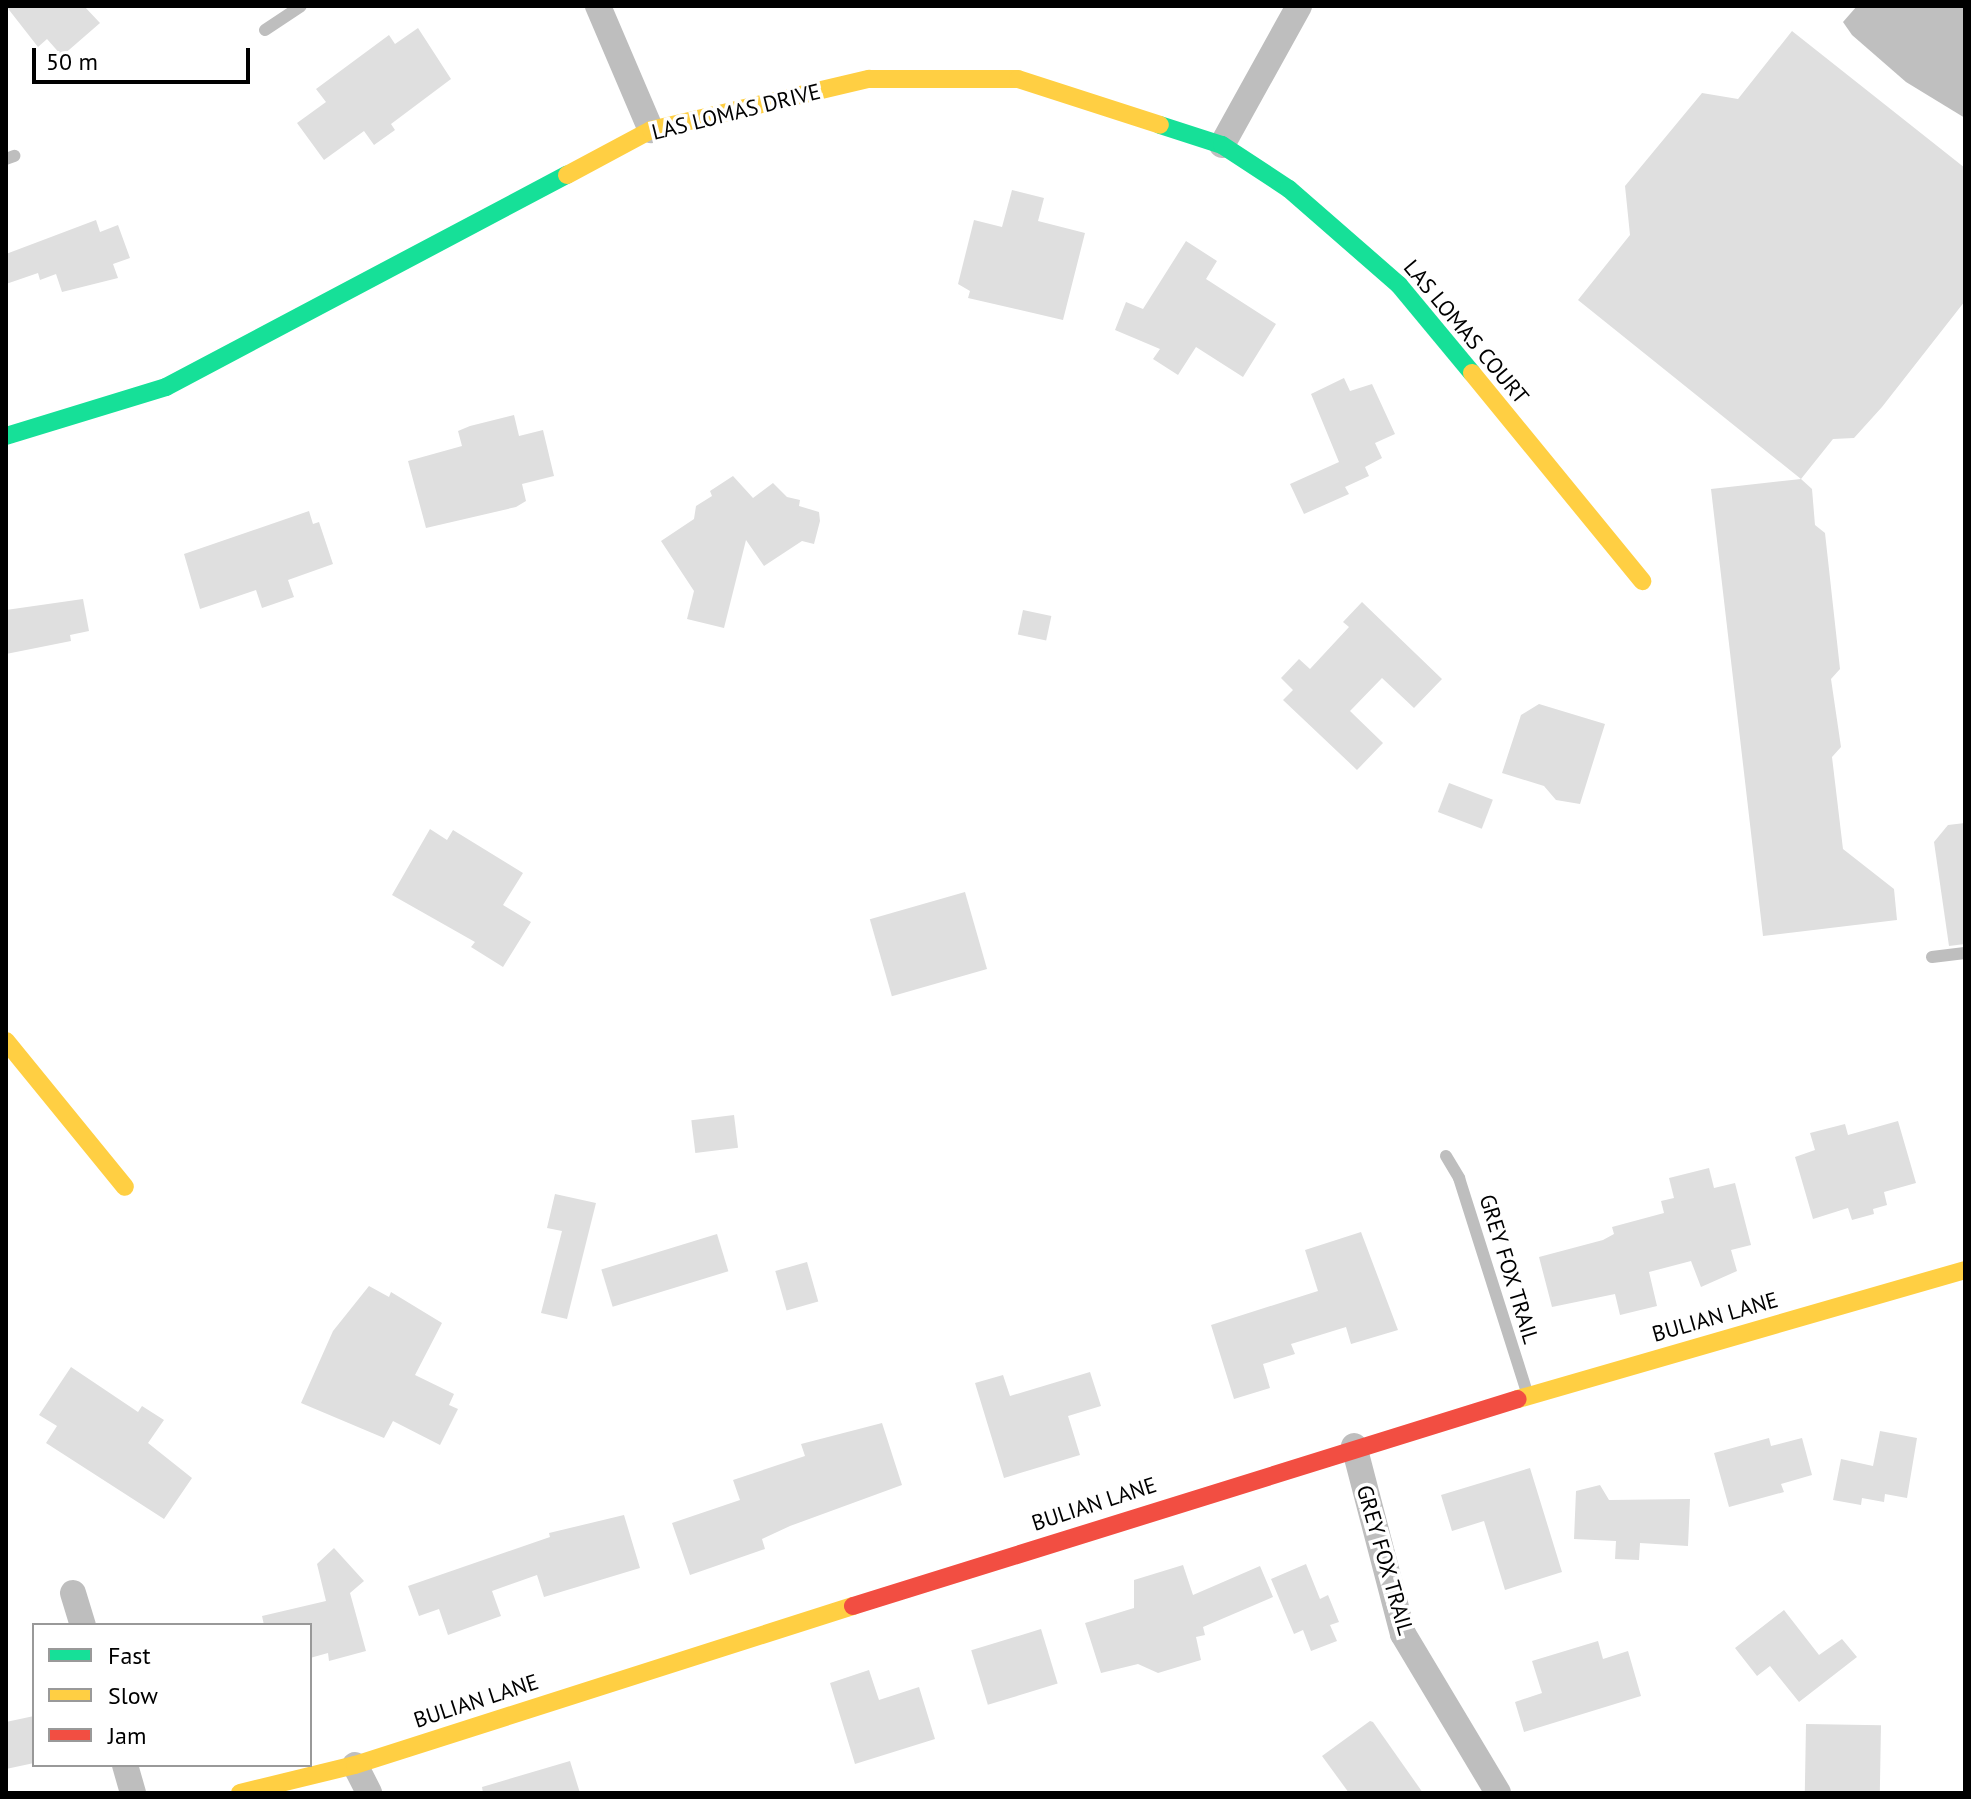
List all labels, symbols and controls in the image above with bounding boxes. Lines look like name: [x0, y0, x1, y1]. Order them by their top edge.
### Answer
scale bar: [36, 32, 254, 82]
text: 50 m: [46, 46, 98, 77]
street label: LAS LOMAS DRIVE: [649, 78, 823, 146]
street label: LAS LOMAS COURT: [1398, 255, 1534, 409]
street label: GREY FOX TRAIL: [1473, 1190, 1545, 1348]
street label: BULIAN LANE: [1649, 1286, 1781, 1348]
street label: BULIAN LANE: [1028, 1471, 1160, 1537]
street label: GREY FOX TRAIL: [1351, 1481, 1419, 1639]
legend: [32, 1623, 312, 1767]
text: Fast: [108, 1640, 151, 1671]
street label: BULIAN LANE: [410, 1668, 542, 1734]
text: Slow: [108, 1680, 158, 1711]
text: Jam: [108, 1720, 146, 1751]

